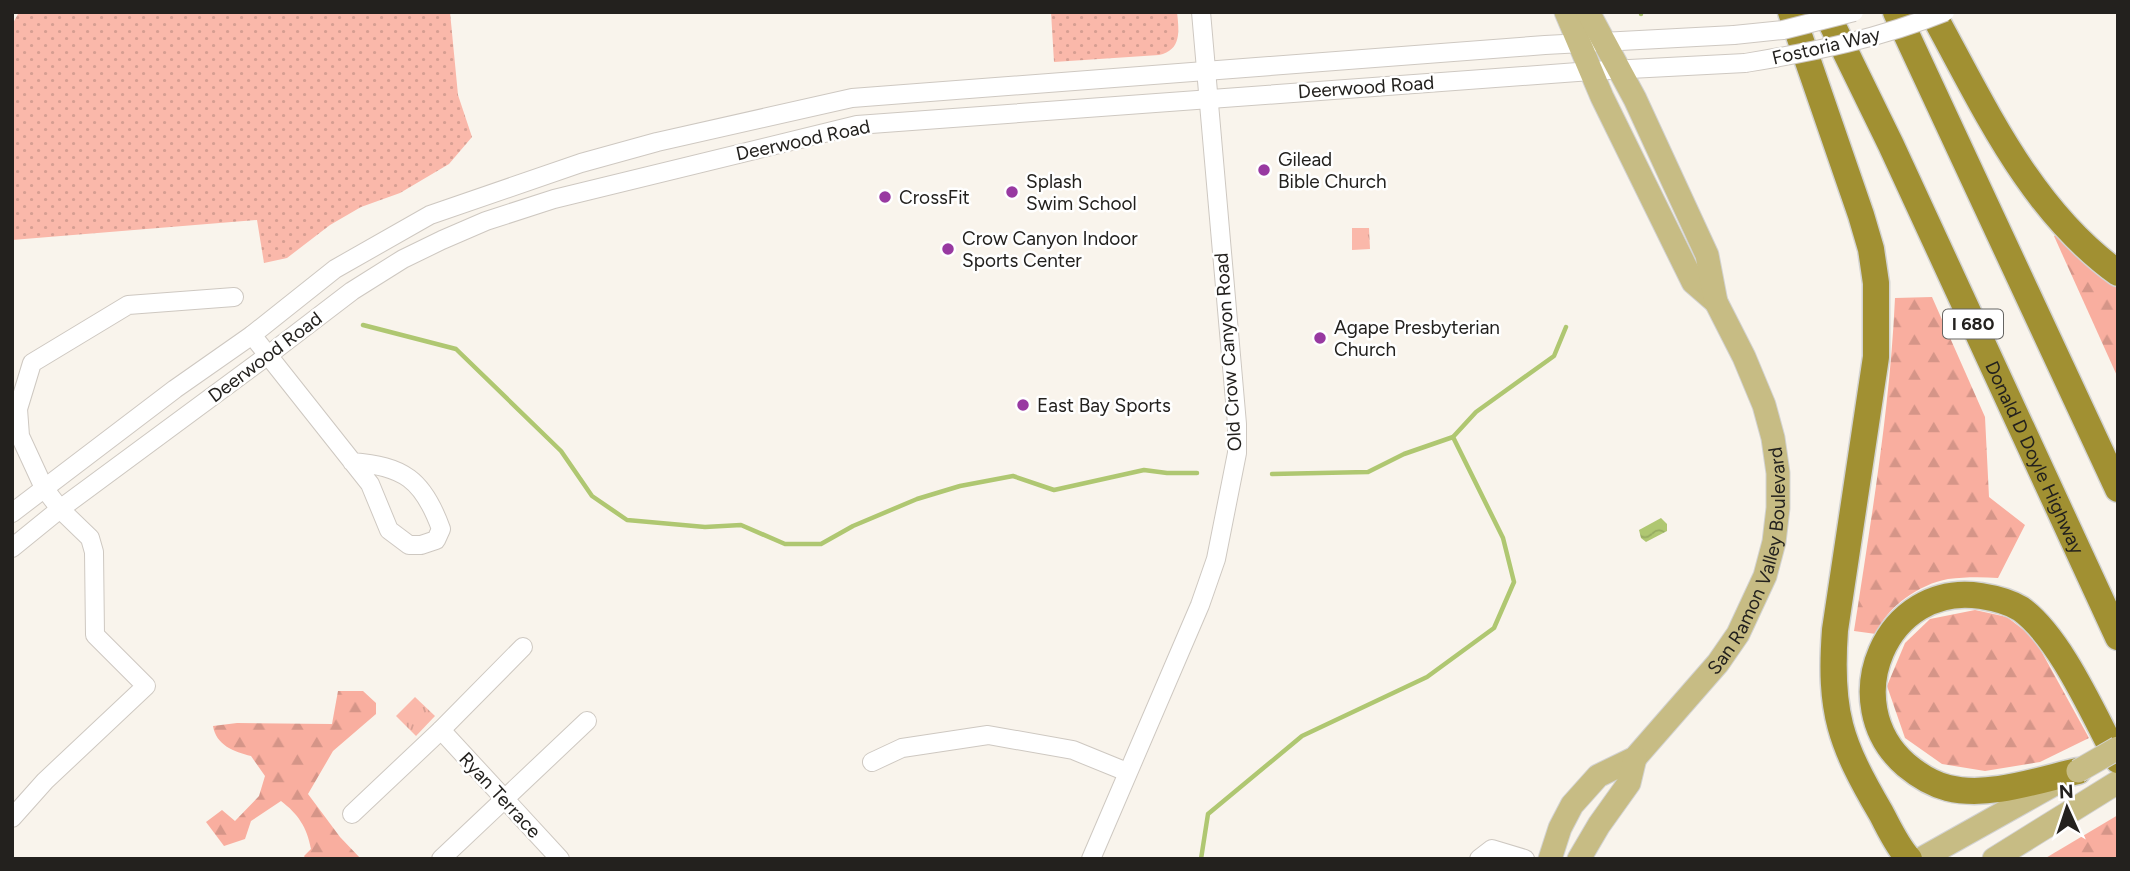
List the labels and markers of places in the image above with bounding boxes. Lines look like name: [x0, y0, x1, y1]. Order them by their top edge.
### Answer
place label: Gilead Bible Church: [1278, 148, 1387, 193]
marker: Gilead Bible Church: [1256, 162, 1272, 178]
place label: Splash Swim School: [1026, 170, 1137, 215]
marker: Splash Swim School: [1004, 184, 1020, 200]
place label: CrossFit: [899, 186, 970, 209]
marker: CrossFit: [877, 189, 893, 205]
place label: Crow Canyon Indoor Sports Center: [962, 227, 1138, 272]
marker: Crow Canyon Indoor Sports Center: [940, 241, 956, 257]
place label: Agape Presbyterian Church: [1334, 316, 1500, 361]
marker: Agape Presbyterian Church: [1312, 330, 1328, 346]
place label: East Bay Sports: [1037, 394, 1171, 417]
marker: East Bay Sports: [1015, 397, 1031, 413]

